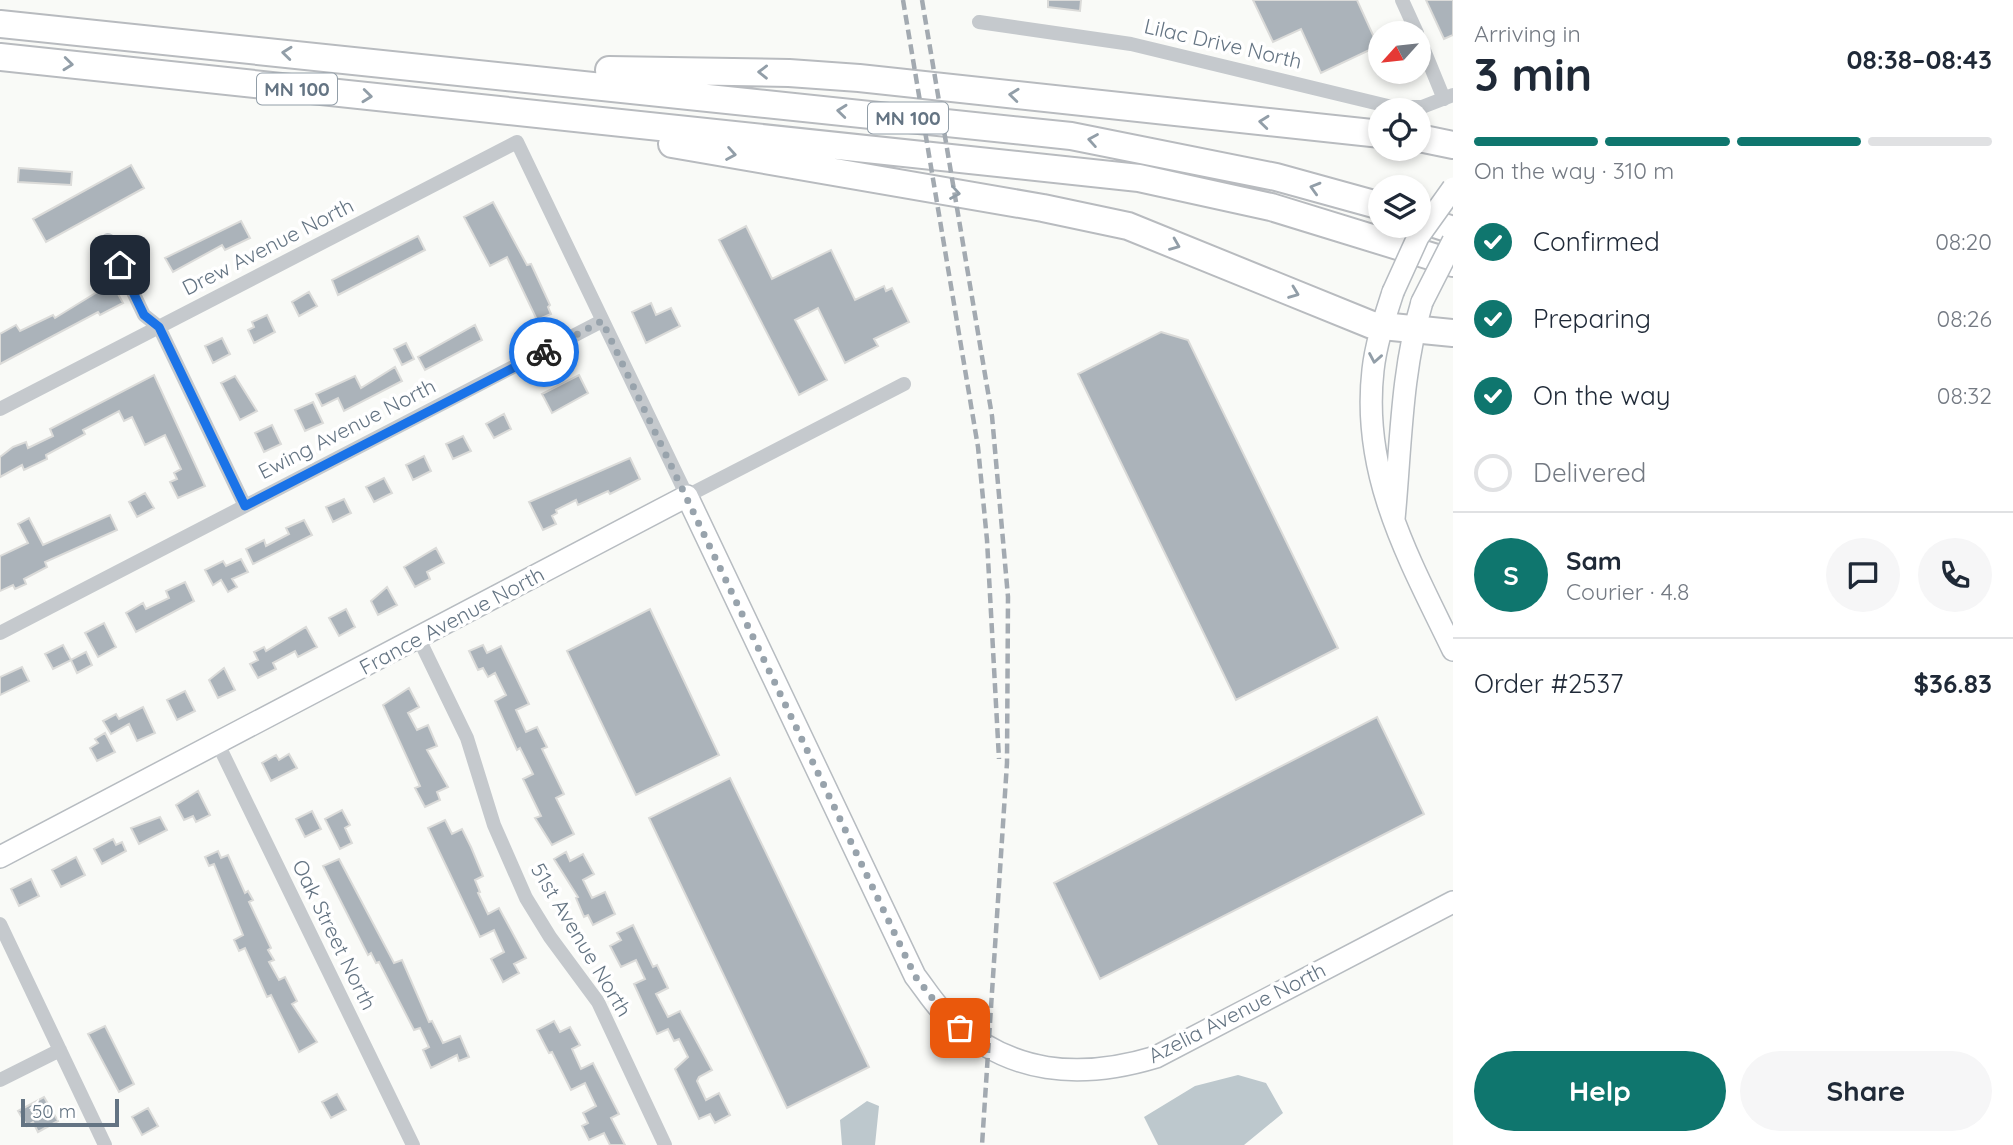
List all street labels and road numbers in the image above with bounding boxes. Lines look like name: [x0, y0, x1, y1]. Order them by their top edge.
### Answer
street label: Lilac Drive North: [1142, 12, 1305, 74]
road number: MN 100: [257, 74, 337, 104]
road number: MN 100: [868, 102, 948, 134]
street label: Drew Avenue North: [178, 192, 358, 301]
street label: Ewing Avenue North: [253, 372, 440, 484]
street label: France Avenue North: [355, 560, 548, 680]
street label: Oak Street North: [287, 855, 383, 1014]
street label: 51st Avenue North: [526, 858, 638, 1021]
street label: Azelia Avenue North: [1143, 956, 1330, 1068]

